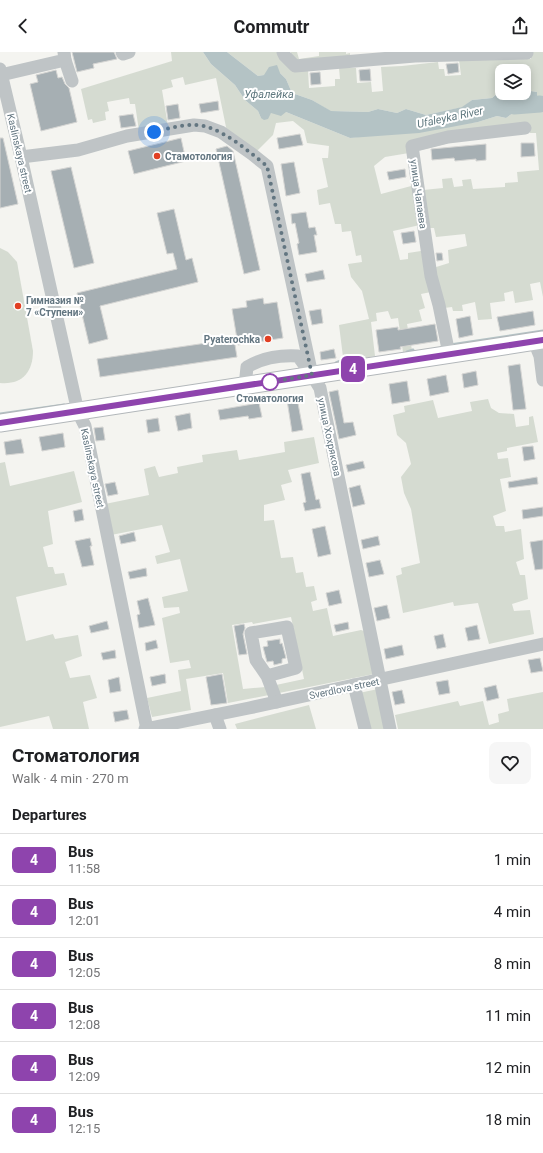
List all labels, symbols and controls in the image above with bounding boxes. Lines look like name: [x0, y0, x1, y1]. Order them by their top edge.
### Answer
icon: back: [12, 15, 34, 37]
icon: share: [509, 15, 531, 37]
text: Commutr: [234, 16, 309, 37]
map controls: [495, 64, 531, 100]
button: layers: [495, 64, 531, 100]
water label: Уфалейка: [244, 88, 294, 101]
water label: Ufaleyka River: [416, 104, 485, 131]
street label: Kaslinskaya street: [5, 112, 34, 194]
your location: [144, 122, 164, 142]
marker: Стамотология: [152, 151, 162, 161]
place label: Стамотология: [165, 151, 232, 162]
street label: улица Чапаева: [408, 159, 429, 229]
place label: Гимназия № 7 «Ступени»: [26, 295, 84, 318]
marker: Гимназия № 7 «Ступени»: [13, 301, 23, 311]
place label: Pyaterochka: [204, 334, 261, 345]
marker: Pyaterochka: [263, 334, 273, 344]
line badge: 4: [340, 356, 366, 382]
text: 4: [349, 361, 357, 377]
marker: Стоматология: [261, 373, 279, 391]
place label: Стоматология: [236, 393, 304, 404]
street label: улица Хохрякова: [316, 397, 343, 477]
street label: Kaslinskaya street: [79, 427, 106, 509]
street label: Sverdlova street: [308, 676, 380, 701]
button: heart: [489, 742, 531, 784]
text: Стоматология: [12, 744, 140, 767]
text: Walk · 4 min · 270 m: [12, 771, 129, 786]
text: Departures: [12, 806, 87, 824]
text: Bus: [68, 843, 94, 861]
text: 1 min: [494, 851, 531, 869]
text: 4: [30, 852, 38, 868]
text: 11:58: [68, 861, 100, 876]
text: Bus: [68, 895, 94, 913]
text: 4 min: [494, 903, 531, 921]
text: 4: [30, 904, 38, 920]
text: 12:01: [68, 913, 100, 928]
text: Bus: [68, 947, 94, 965]
text: 8 min: [494, 955, 531, 973]
text: 4: [30, 956, 38, 972]
text: 12:05: [68, 965, 100, 980]
text: Bus: [68, 999, 94, 1017]
text: 11 min: [485, 1007, 531, 1025]
text: 4: [30, 1008, 38, 1024]
text: 12:08: [68, 1017, 100, 1032]
text: Bus: [68, 1051, 94, 1069]
text: 12 min: [485, 1059, 531, 1077]
text: 4: [30, 1060, 38, 1076]
text: 12:09: [68, 1069, 100, 1084]
text: Bus: [68, 1103, 94, 1121]
text: 18 min: [485, 1111, 531, 1129]
text: 4: [30, 1112, 38, 1128]
text: 12:15: [68, 1121, 100, 1136]

